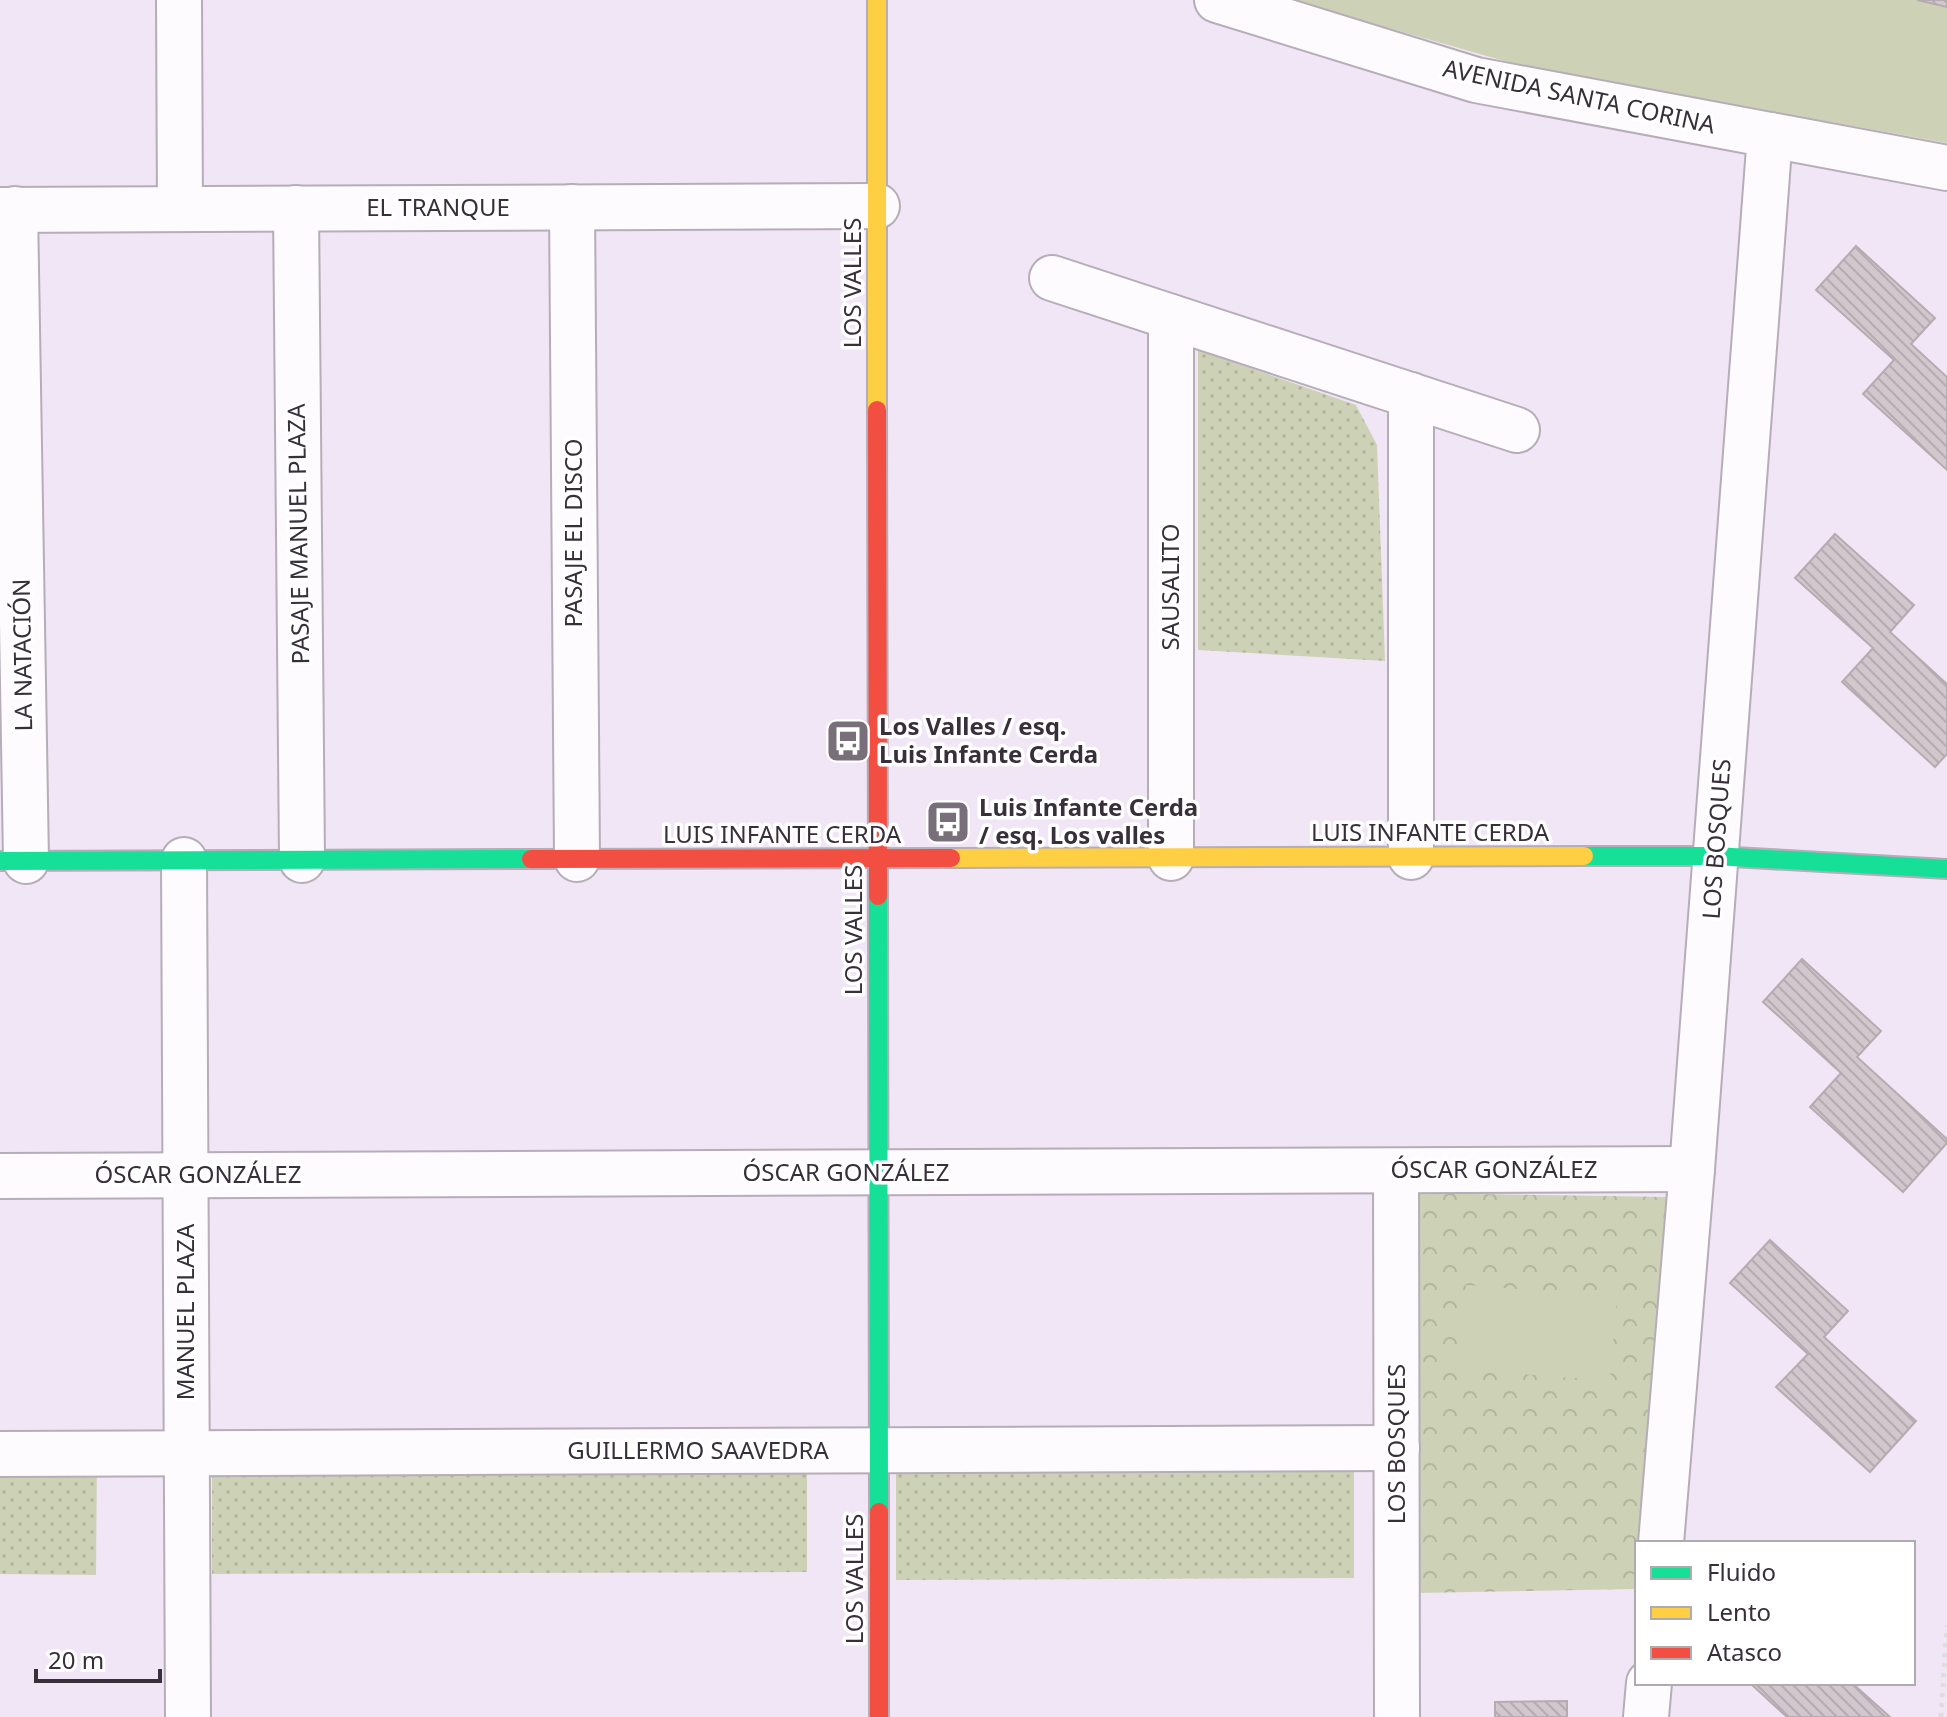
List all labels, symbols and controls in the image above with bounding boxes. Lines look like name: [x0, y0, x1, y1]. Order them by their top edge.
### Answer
street label: AVENIDA SANTA CORINA: [1440, 51, 1719, 141]
street label: EL TRANQUE: [366, 190, 510, 223]
street label: LOS VALLES: [835, 218, 868, 348]
street label: PASAJE MANUEL PLAZA: [279, 403, 316, 665]
street label: PASAJE EL DISCO: [556, 439, 589, 627]
street label: SAUSALITO: [1153, 524, 1186, 650]
street label: LA NATACIÓN: [4, 578, 39, 732]
place label: Los Valles / esq. Luis Infante Cerda: [879, 709, 1098, 770]
bus stop icon: Los Valles / esq. Luis Infante Cerda: [824, 717, 872, 765]
street label: LOS BOSQUES: [1693, 758, 1738, 920]
place label: Luis Infante Cerda / esq. Los valles: [979, 790, 1198, 851]
bus stop icon: Luis Infante Cerda / esq. Los valles: [924, 798, 972, 846]
street label: LUIS INFANTE CERDA: [1311, 815, 1550, 848]
street label: LUIS INFANTE CERDA: [663, 817, 902, 850]
street label: LOS VALLES: [836, 865, 869, 995]
street label: ÓSCAR GONZÁLEZ: [1391, 1152, 1597, 1185]
street label: ÓSCAR GONZÁLEZ: [743, 1155, 949, 1188]
street label: ÓSCAR GONZÁLEZ: [95, 1157, 301, 1190]
street label: MANUEL PLAZA: [168, 1223, 201, 1400]
street label: LOS BOSQUES: [1379, 1364, 1412, 1524]
street label: GUILLERMO SAAVEDRA: [567, 1433, 830, 1466]
street label: LOS VALLES: [837, 1514, 870, 1644]
legend: [1635, 1541, 1915, 1685]
text: Fluido: [1707, 1555, 1776, 1588]
text: Lento: [1707, 1595, 1771, 1628]
scale bar: [36, 1633, 160, 1683]
text: Atasco: [1707, 1635, 1782, 1668]
text: 20 m: [48, 1643, 104, 1676]

